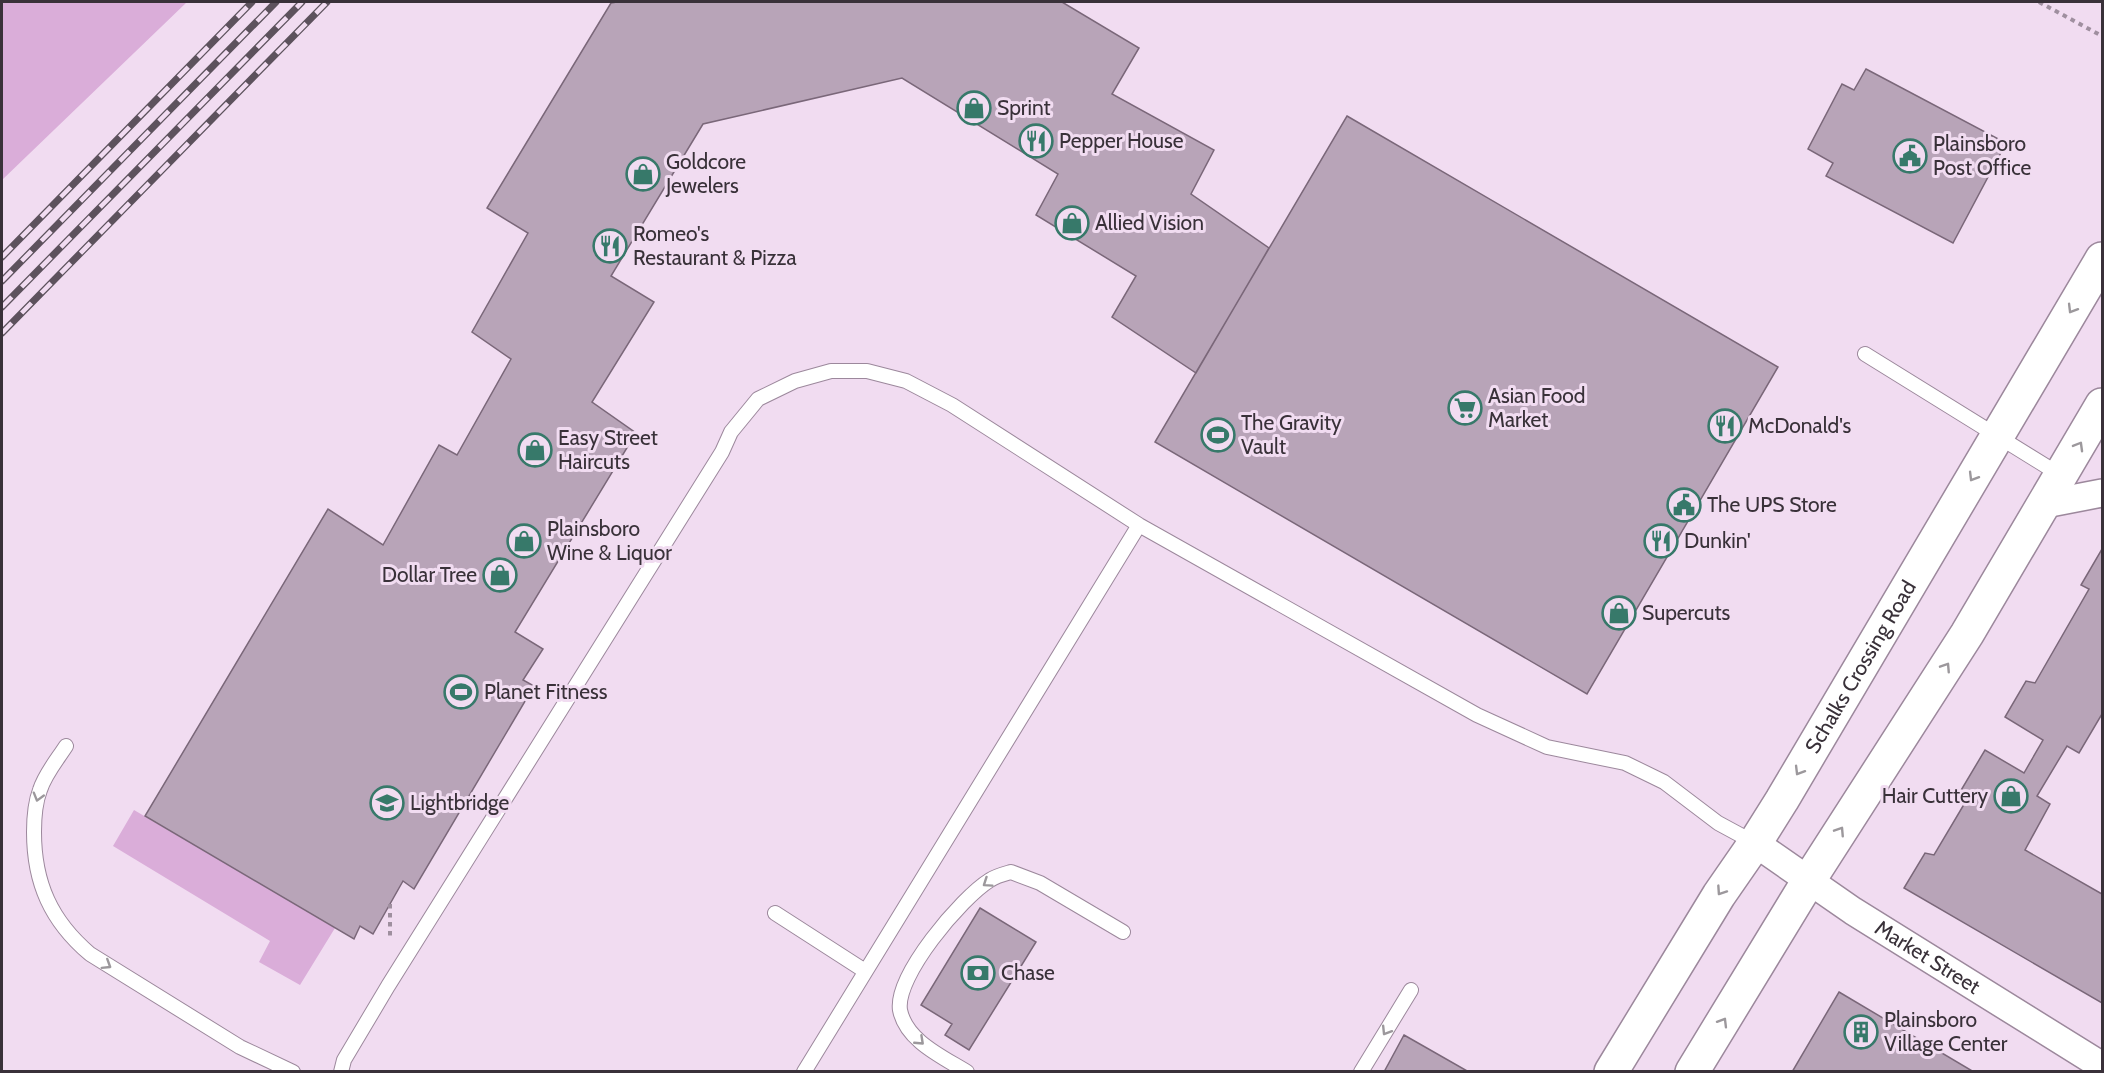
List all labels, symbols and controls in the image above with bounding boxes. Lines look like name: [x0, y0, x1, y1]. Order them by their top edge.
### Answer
shop icon: Sprint: [956, 90, 992, 126]
place label: Sprint: [997, 95, 1051, 120]
restaurant icon: Pepper House: [1018, 123, 1054, 159]
place label: Pepper House: [1059, 128, 1184, 153]
place label: Plainsboro Post Office: [1933, 131, 2032, 180]
public building icon: Plainsboro Post Office: [1892, 138, 1928, 174]
place label: Goldcore Jewelers: [665, 149, 746, 198]
shop icon: Goldcore Jewelers: [625, 156, 661, 192]
shop icon: Allied Vision: [1054, 205, 1090, 241]
place label: Allied Vision: [1095, 210, 1204, 235]
place label: Romeo's Restaurant & Pizza: [633, 221, 797, 270]
restaurant icon: Romeo's Restaurant & Pizza: [592, 228, 628, 264]
one-way arrow: [2068, 303, 2080, 313]
place label: Asian Food Market: [1488, 383, 1585, 432]
supermarket icon: Asian Food Market: [1447, 390, 1483, 426]
restaurant icon: McDonald's: [1707, 408, 1743, 444]
place label: The Gravity Vault: [1241, 410, 1342, 459]
place label: McDonald's: [1748, 413, 1852, 438]
sports icon: The Gravity Vault: [1200, 417, 1236, 453]
place label: Easy Street Haircuts: [558, 425, 658, 474]
shop icon: Easy Street Haircuts: [517, 432, 553, 468]
one-way arrow: [2072, 442, 2083, 452]
one-way arrow: [1968, 471, 1980, 481]
public building icon: The UPS Store: [1666, 487, 1702, 523]
place label: The UPS Store: [1707, 492, 1837, 517]
place label: Plainsboro Wine & Liquor: [547, 516, 672, 565]
shop icon: Plainsboro Wine & Liquor: [506, 523, 542, 559]
restaurant icon: Dunkin': [1643, 523, 1679, 559]
place label: Dunkin': [1684, 528, 1751, 553]
shop icon: Dollar Tree: [482, 557, 518, 593]
place label: Dollar Tree: [382, 562, 477, 587]
street label: Schalks Crossing Road: [1800, 576, 1921, 757]
shop icon: Supercuts: [1601, 595, 1637, 631]
place label: Supercuts: [1642, 600, 1731, 625]
one-way arrow: [1938, 663, 1950, 673]
sports icon: Planet Fitness: [443, 674, 479, 710]
place label: Planet Fitness: [484, 679, 608, 704]
one-way arrow: [1795, 765, 1806, 775]
shop icon: Hair Cuttery: [1993, 778, 2029, 814]
place label: Hair Cuttery: [1882, 783, 1988, 808]
school or university icon: Lightbridge: [369, 785, 405, 821]
place label: Lightbridge: [410, 790, 510, 815]
one-way arrow: [33, 791, 45, 802]
one-way arrow: [1833, 827, 1845, 837]
one-way arrow: [982, 876, 993, 887]
one-way arrow: [1718, 885, 1729, 896]
street label: Market Street: [1871, 915, 1985, 999]
bank icon: Chase: [960, 955, 996, 991]
one-way arrow: [101, 957, 111, 969]
place label: Chase: [1001, 960, 1055, 985]
place label: Plainsboro Village Center: [1884, 1007, 2008, 1056]
building icon: Plainsboro Village Center: [1843, 1014, 1879, 1050]
one-way arrow: [1715, 1018, 1727, 1028]
one-way arrow: [1382, 1025, 1394, 1035]
one-way arrow: [913, 1033, 924, 1044]

